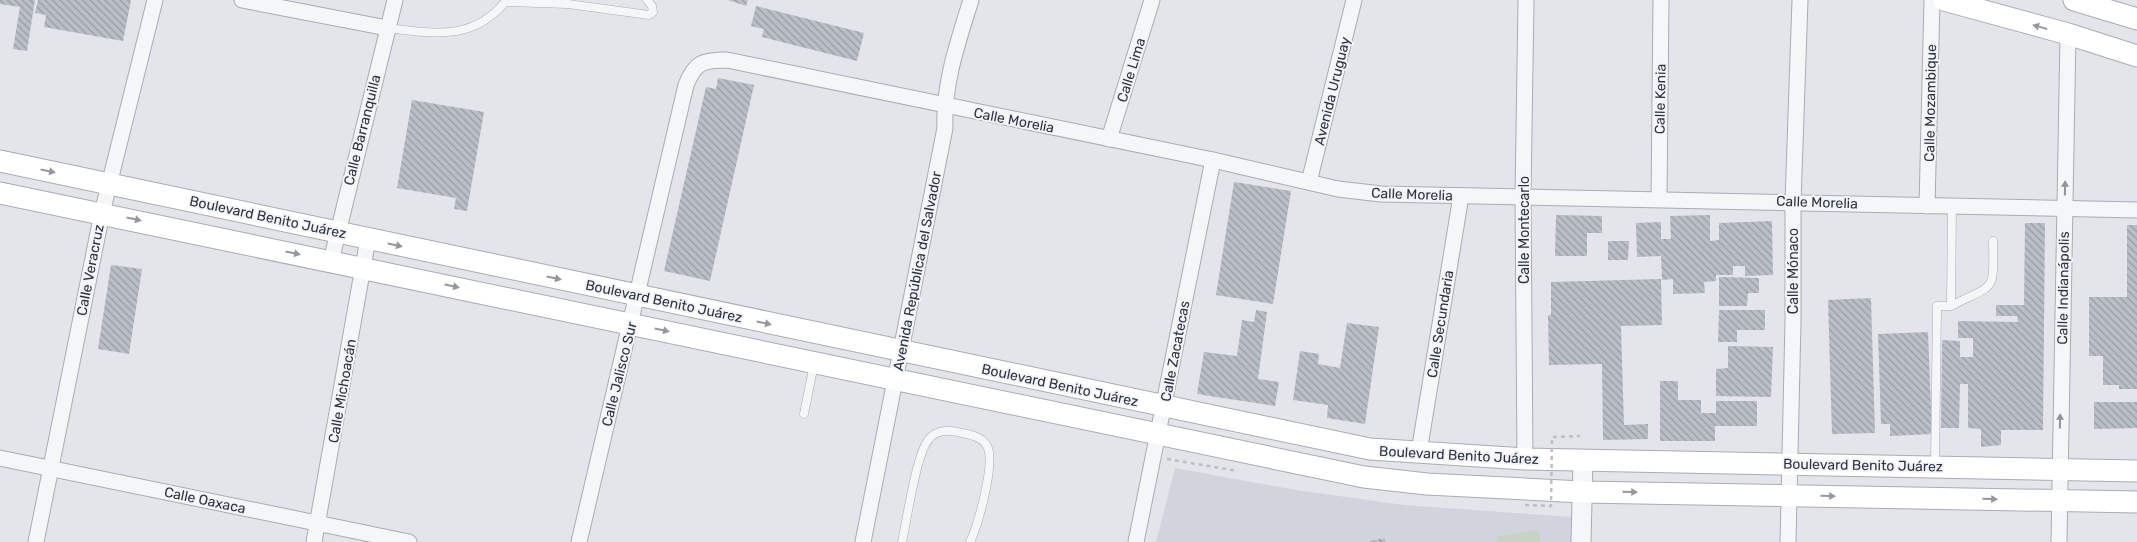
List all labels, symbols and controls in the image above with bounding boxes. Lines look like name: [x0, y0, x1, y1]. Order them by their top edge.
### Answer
one-way arrow: [2033, 22, 2048, 30]
street label: Avenida Uruguay: [1311, 35, 1354, 147]
street label: Calle Lima: [1114, 36, 1149, 104]
street label: Calle Mozambique: [1921, 44, 1940, 162]
street label: Calle Kenia: [1651, 64, 1670, 134]
street label: Calle Barranquilla: [340, 73, 384, 187]
street label: Calle Morelia: [972, 104, 1056, 137]
one-way arrow: [40, 167, 56, 175]
street label: Avenida República del Salvador: [890, 169, 945, 372]
street label: Calle Montecarlo: [1516, 176, 1533, 284]
one-way arrow: [2061, 180, 2069, 196]
street label: Calle Morelia: [1371, 185, 1453, 204]
street label: Boulevard Benito Juárez: [188, 193, 348, 242]
street label: Calle Morelia: [1776, 193, 1858, 212]
one-way arrow: [126, 216, 142, 224]
street label: Calle Veracruz: [73, 223, 108, 317]
street label: Calle Mónaco: [1785, 228, 1802, 314]
street label: Calle Indianápolis: [2054, 231, 2073, 345]
one-way arrow: [387, 241, 403, 249]
one-way arrow: [285, 249, 301, 257]
street label: Calle Secundaria: [1424, 269, 1457, 379]
one-way arrow: [546, 274, 561, 282]
street label: Boulevard Benito Juárez: [584, 277, 744, 326]
one-way arrow: [444, 282, 459, 290]
street label: Calle Zacatecas: [1157, 299, 1194, 403]
street label: Calle Jalisco Sur: [598, 319, 641, 428]
one-way arrow: [757, 319, 773, 327]
one-way arrow: [655, 326, 670, 334]
street label: Calle Michoacán: [325, 338, 360, 445]
street label: Boulevard Benito Juárez: [980, 361, 1140, 410]
one-way arrow: [2056, 412, 2064, 428]
street label: Boulevard Benito Juárez: [1379, 443, 1539, 468]
street label: Boulevard Benito Juárez: [1783, 456, 1943, 475]
street label: Calle Oaxaca: [163, 484, 247, 517]
one-way arrow: [1623, 489, 1639, 497]
one-way arrow: [1820, 492, 1836, 500]
one-way arrow: [1983, 496, 1999, 504]

